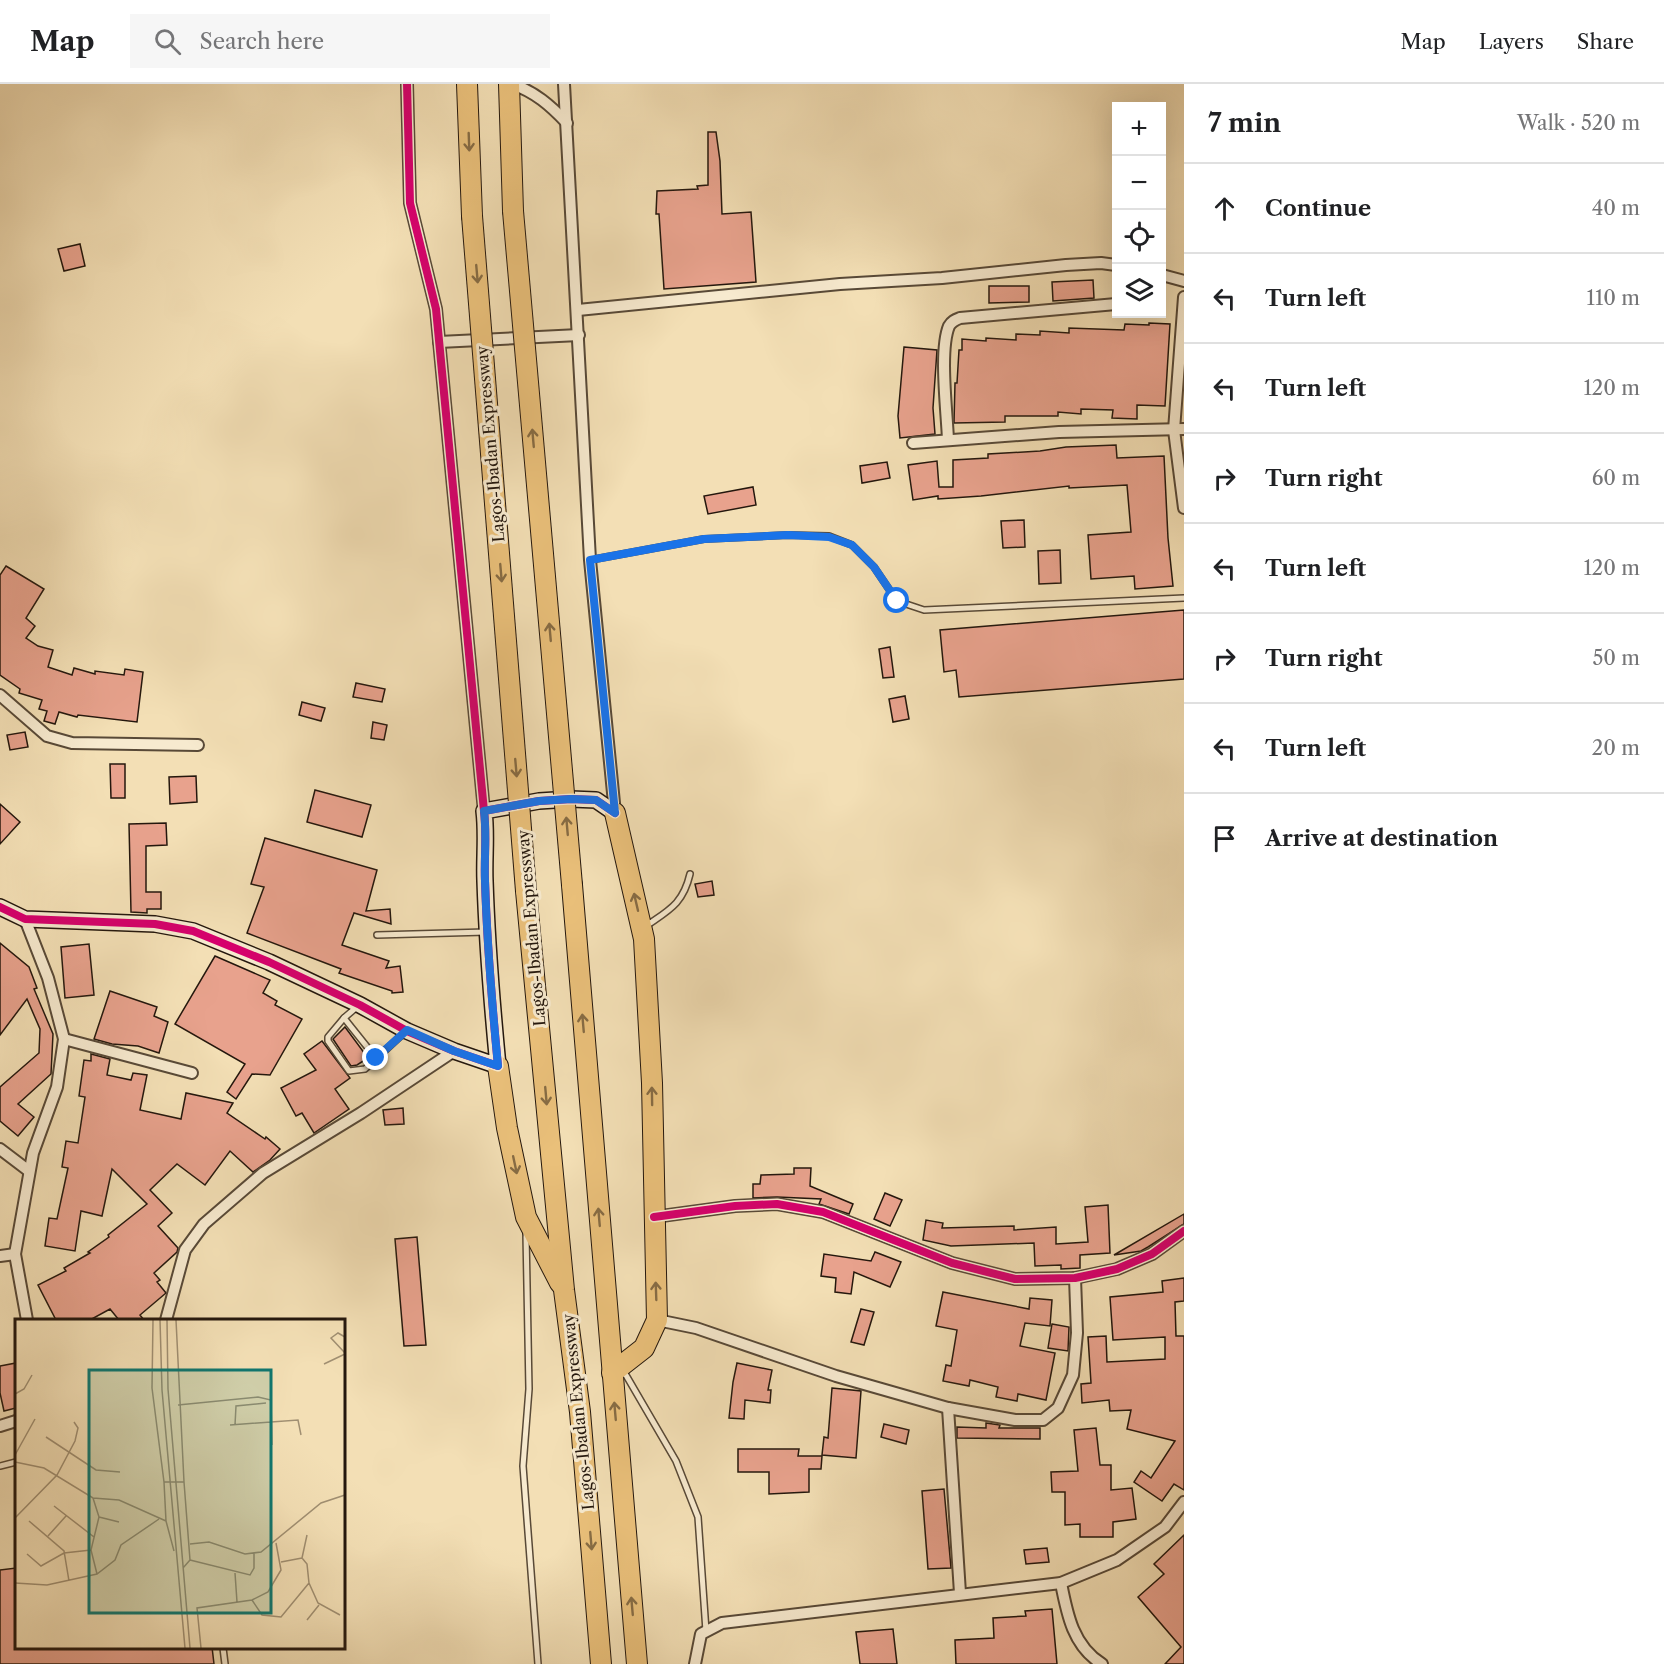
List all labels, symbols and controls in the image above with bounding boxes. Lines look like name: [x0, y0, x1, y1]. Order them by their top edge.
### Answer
search box: [130, 14, 550, 68]
text: Map: [30, 24, 94, 58]
icon: search: [151, 25, 184, 58]
text: Search here: [199, 28, 324, 55]
text: Map: [1401, 29, 1446, 54]
text: Layers: [1479, 29, 1544, 54]
text: Share: [1577, 29, 1634, 54]
map controls: [1112, 102, 1166, 318]
button: +: [1112, 102, 1166, 156]
text: 7 min: [1208, 107, 1281, 139]
text: Walk · 520 m: [1517, 111, 1640, 135]
one-way arrow: [463, 132, 475, 152]
button: −: [1112, 156, 1166, 210]
icon: ahead: [1208, 192, 1241, 225]
text: Continue: [1265, 195, 1371, 222]
text: 40 m: [1592, 196, 1640, 220]
button: locate: [1112, 210, 1166, 264]
one-way arrow: [471, 264, 482, 284]
button: layers: [1112, 264, 1166, 318]
icon: left: [1208, 282, 1241, 315]
text: Turn left: [1265, 285, 1366, 312]
text: 110 m: [1587, 286, 1640, 310]
street label: Lagos-Ibadan Expressway: [471, 344, 509, 543]
icon: left: [1208, 372, 1241, 405]
text: Turn left: [1265, 375, 1366, 402]
text: 120 m: [1583, 376, 1640, 400]
one-way arrow: [527, 429, 538, 448]
icon: right: [1208, 462, 1241, 495]
text: Turn right: [1265, 465, 1383, 492]
text: 60 m: [1592, 466, 1640, 490]
icon: left: [1208, 552, 1241, 585]
text: Turn left: [1265, 555, 1366, 582]
text: 120 m: [1583, 556, 1640, 580]
one-way arrow: [496, 563, 507, 583]
route start: [883, 587, 909, 613]
one-way arrow: [544, 623, 555, 643]
icon: right: [1208, 642, 1241, 675]
text: Turn right: [1265, 645, 1383, 672]
text: 50 m: [1593, 646, 1640, 670]
icon: left: [1208, 732, 1241, 765]
text: Turn left: [1265, 735, 1366, 762]
text: 20 m: [1592, 736, 1640, 760]
one-way arrow: [511, 757, 522, 777]
one-way arrow: [561, 817, 572, 837]
icon: arrive: [1208, 822, 1241, 855]
text: Arrive at destination: [1265, 825, 1498, 852]
street label: Lagos-Ibadan Expressway: [512, 828, 550, 1027]
one-way arrow: [630, 893, 641, 912]
one-way arrow: [577, 1013, 588, 1033]
route end: [362, 1044, 388, 1070]
one-way arrow: [541, 1085, 552, 1105]
one-way arrow: [646, 1086, 658, 1106]
one-way arrow: [510, 1155, 521, 1174]
one-way arrow: [593, 1208, 604, 1228]
one-way arrow: [651, 1281, 662, 1301]
street label: Lagos-Ibadan Expressway: [558, 1312, 598, 1511]
inset map: [15, 1319, 345, 1649]
one-way arrow: [609, 1402, 620, 1422]
one-way arrow: [586, 1530, 597, 1550]
one-way arrow: [626, 1596, 637, 1616]

